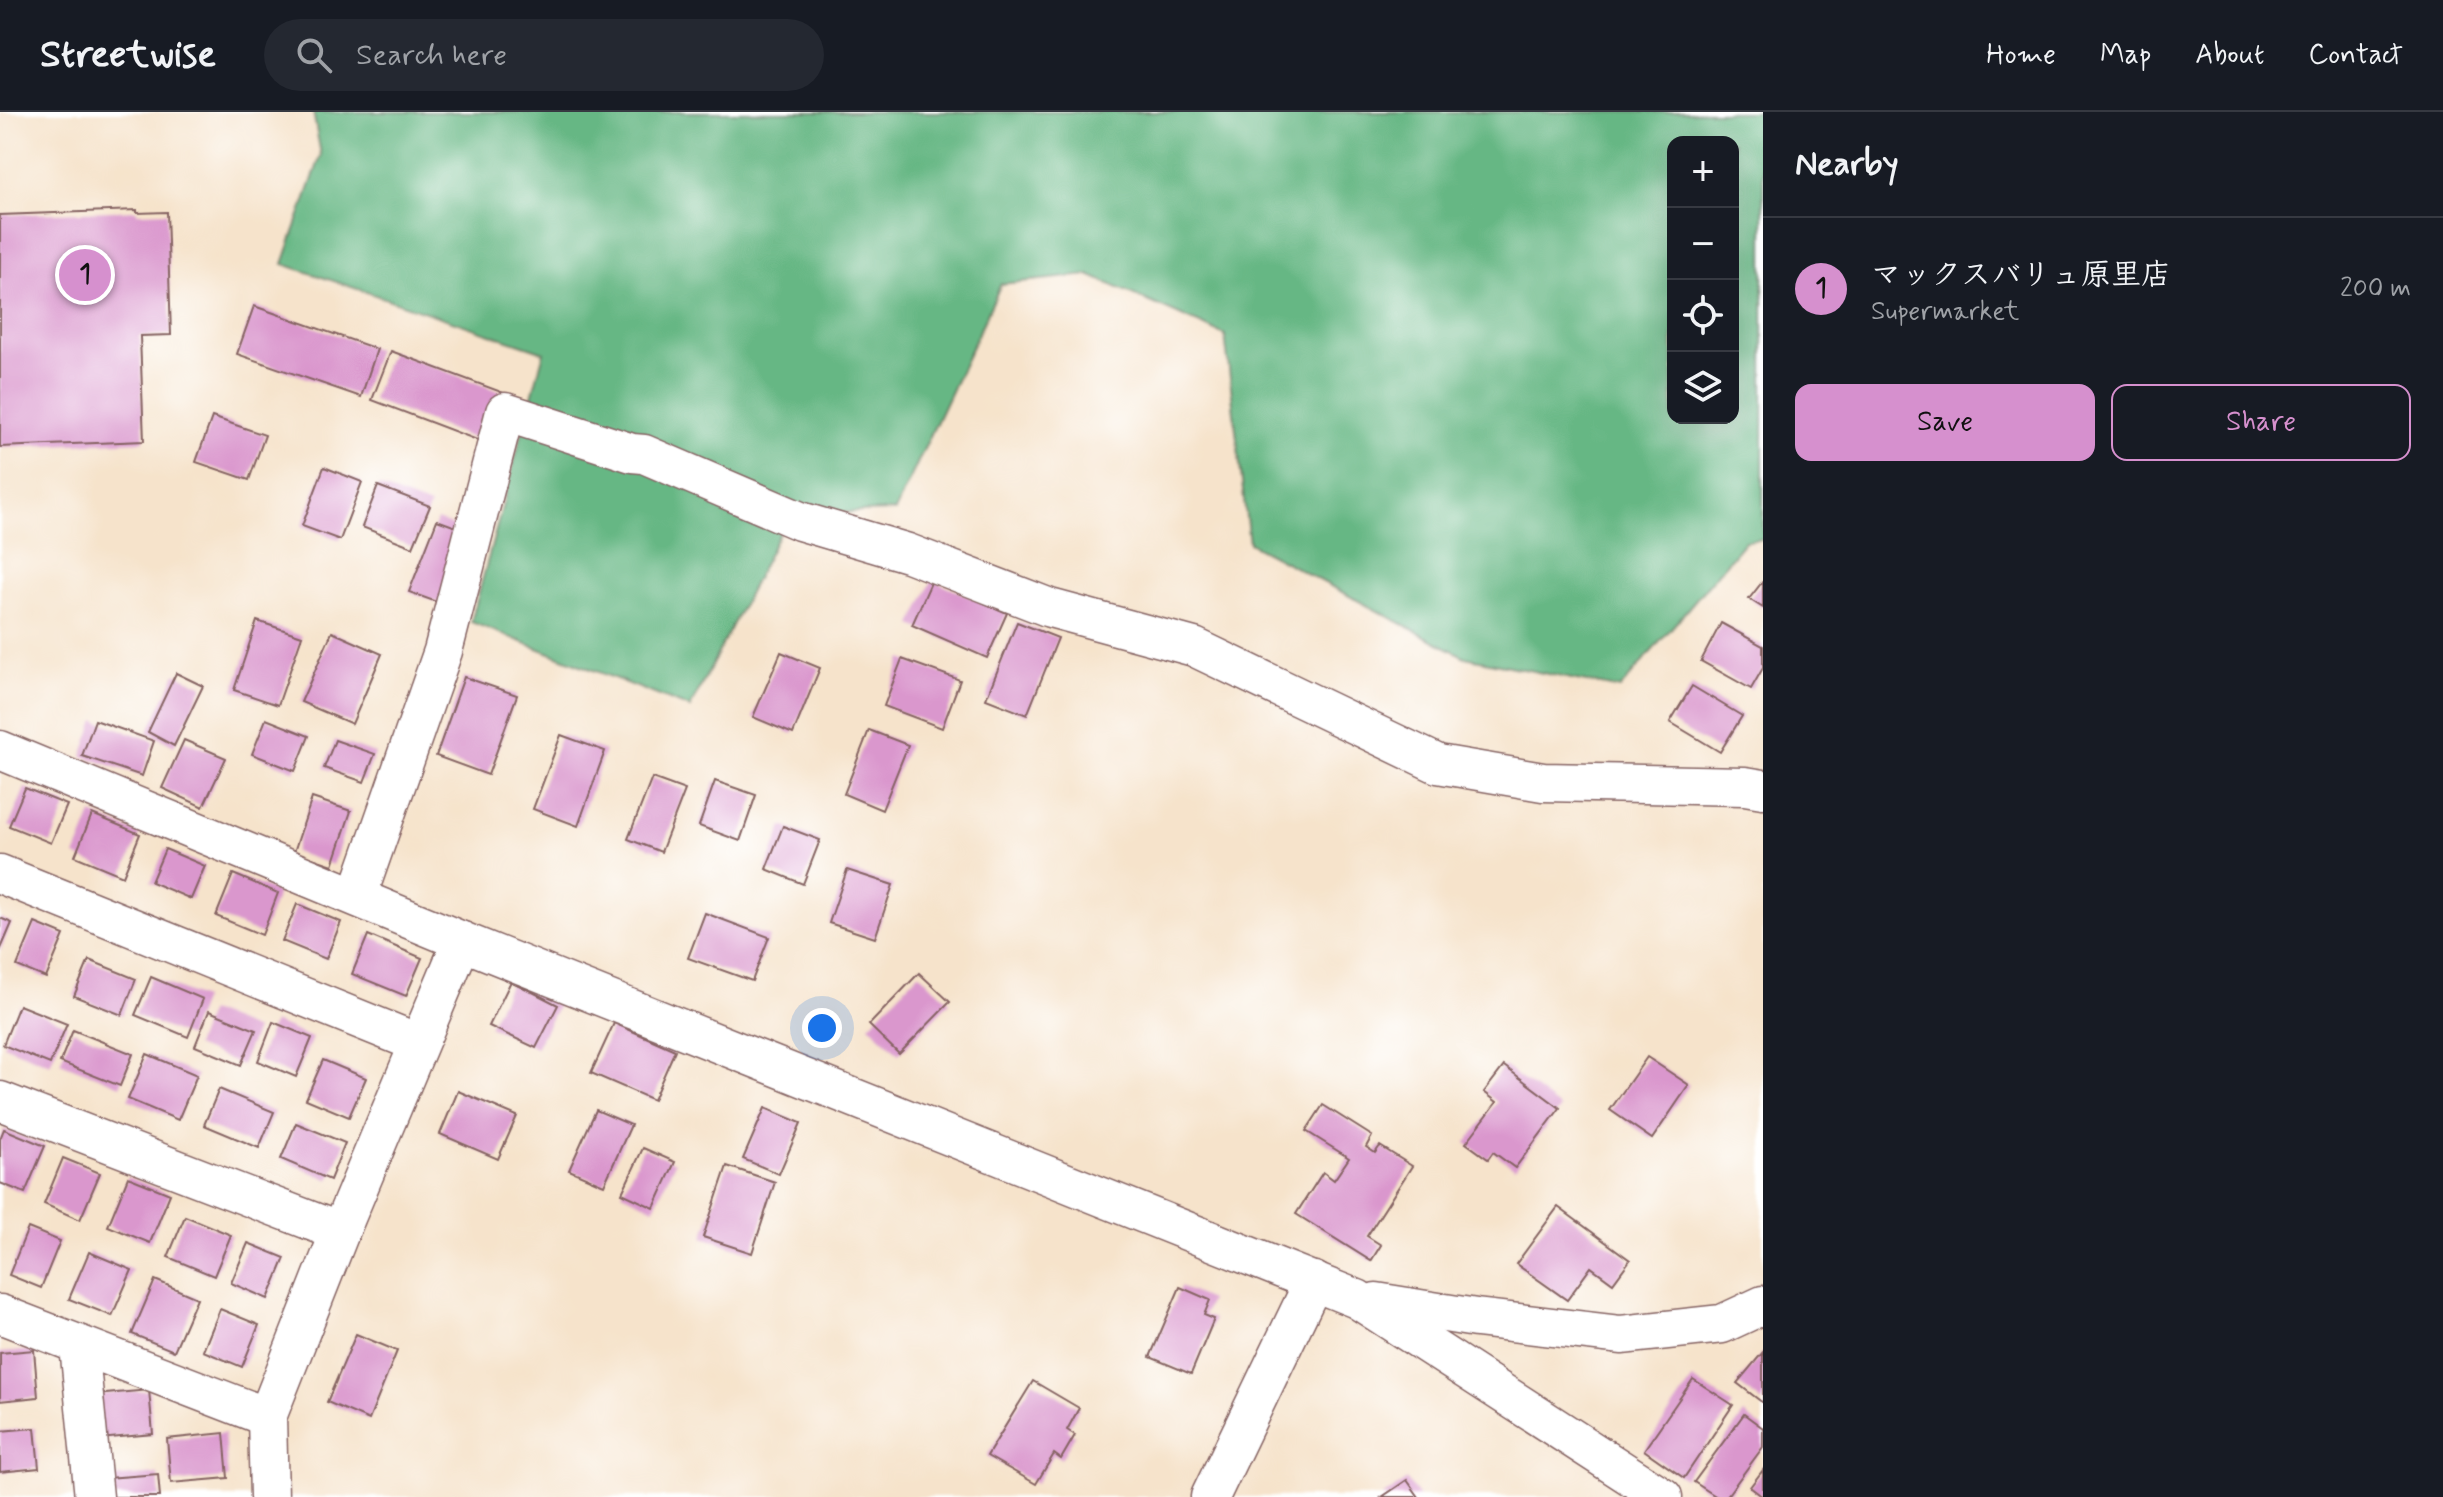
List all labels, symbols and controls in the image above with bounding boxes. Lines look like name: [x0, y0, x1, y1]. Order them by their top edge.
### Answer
search box: [264, 19, 824, 91]
text: Streetwise: [40, 31, 216, 80]
icon: search: [292, 33, 336, 77]
text: Search here: [356, 36, 507, 75]
text: Home: [1986, 37, 2056, 74]
text: Map: [2100, 37, 2151, 74]
text: About: [2195, 37, 2264, 74]
text: Contact: [2308, 37, 2403, 74]
map controls: [1667, 136, 1739, 424]
button: +: [1667, 136, 1739, 208]
text: Nearby: [1795, 142, 1899, 187]
button: −: [1667, 208, 1739, 280]
pin: 1: [59, 245, 111, 305]
text: マックスバリュ原里店: [1871, 256, 2171, 295]
text: 1: [1815, 272, 1827, 306]
text: 200 m: [2340, 272, 2411, 306]
button: locate: [1667, 280, 1739, 352]
text: Supermarket: [1871, 295, 2019, 329]
button: layers: [1667, 352, 1739, 424]
button: Save: [1795, 384, 2095, 461]
button: Share: [2111, 384, 2411, 461]
your location: [802, 1008, 842, 1048]

